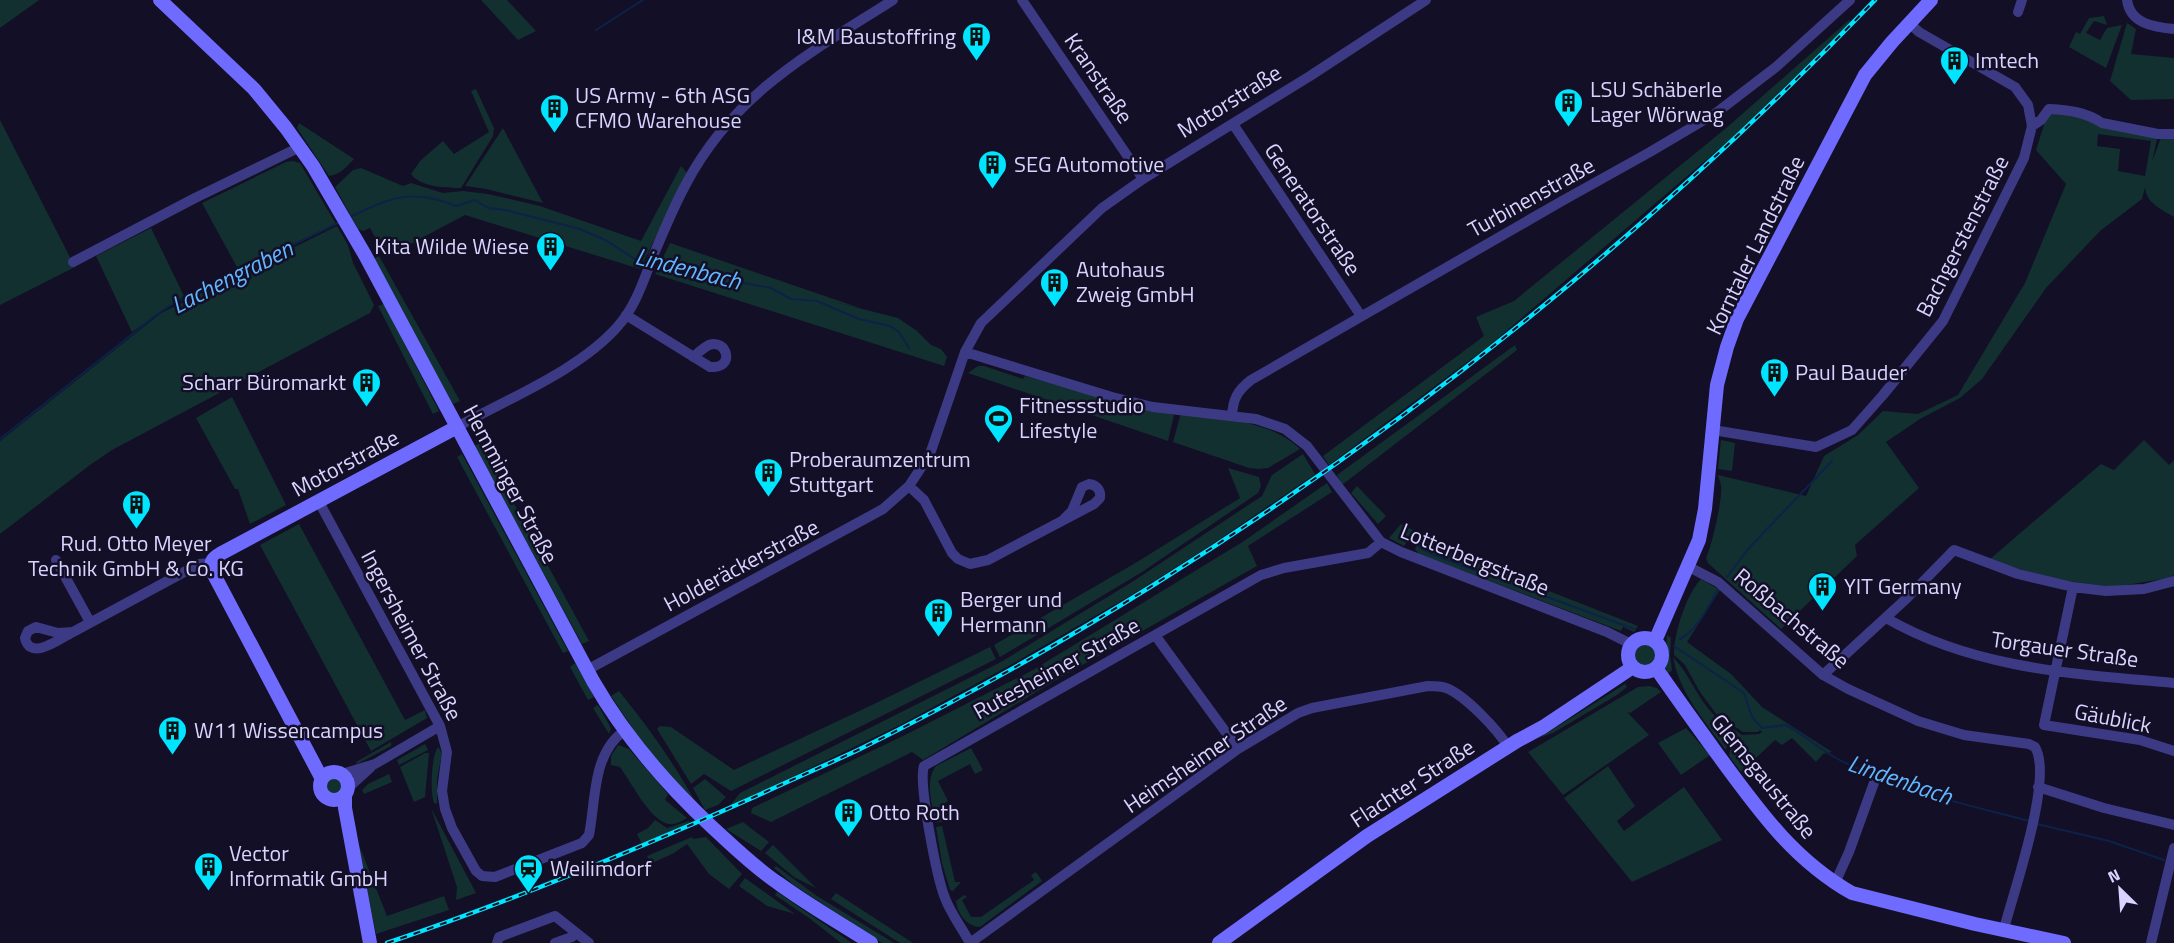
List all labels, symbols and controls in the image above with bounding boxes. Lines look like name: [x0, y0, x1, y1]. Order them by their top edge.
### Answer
place label: I&M Baustoffring: [796, 19, 956, 53]
building icon: I&M Baustoffring: [961, 20, 993, 62]
street label: Kranstraße: [1056, 26, 1142, 130]
place label: Imtech: [1975, 43, 2039, 77]
building icon: Imtech: [1938, 44, 1970, 86]
street label: Motorstraße: [1170, 56, 1288, 146]
place label: LSU Schäberle Lager Wörwag: [1590, 72, 1724, 131]
place label: US Army - 6th ASG CFMO Warehouse: [575, 78, 750, 137]
building icon: LSU Schäberle Lager Wörwag: [1553, 86, 1585, 128]
building icon: US Army - 6th ASG CFMO Warehouse: [538, 92, 570, 134]
street label: Generatorstraße: [1256, 136, 1370, 282]
place label: SEG Automotive: [1014, 147, 1164, 181]
building icon: SEG Automotive: [977, 148, 1009, 190]
street label: Turbinenstraße: [1461, 148, 1601, 246]
street label: Bachgerstenstraße: [1907, 149, 2017, 323]
street label: Korntaler Landstraße: [1697, 150, 1813, 340]
place label: Kita Wilde Wiese: [374, 229, 529, 263]
water label: Lachengraben: [164, 230, 300, 322]
building icon: Kita Wilde Wiese: [534, 230, 566, 272]
water label: Lindenbach: [631, 238, 746, 299]
place label: Autohaus Zweig GmbH: [1076, 252, 1195, 311]
building icon: Autohaus Zweig GmbH: [1039, 266, 1071, 308]
place label: Paul Bauder: [1795, 355, 1908, 389]
building icon: Paul Bauder: [1758, 356, 1790, 398]
place label: Scharr Büromarkt: [182, 365, 346, 399]
building icon: Scharr Büromarkt: [351, 366, 383, 408]
place label: Fitnessstudio Lifestyle: [1019, 388, 1144, 447]
street label: Hemminger Straße: [455, 398, 567, 570]
sports icon: Fitnessstudio Lifestyle: [982, 402, 1014, 444]
street label: Motorstraße: [285, 420, 405, 506]
place label: Proberaumzentrum Stuttgart: [789, 442, 971, 501]
building icon: Proberaumzentrum Stuttgart: [752, 456, 784, 498]
building icon: Rud. Otto Meyer Technik GmbH & Co. KG: [120, 488, 152, 530]
street label: Holderäckerstraße: [657, 510, 825, 620]
street label: Lotterbergstraße: [1395, 514, 1555, 604]
place label: Rud. Otto Meyer Technik GmbH & Co. KG: [28, 526, 244, 585]
street label: Ingersheimer Straße: [353, 544, 471, 726]
street label: Roßbachstraße: [1727, 559, 1857, 677]
place label: YIT Germany: [1844, 569, 1962, 603]
building icon: YIT Germany: [1807, 570, 1839, 612]
place label: Berger und Hermann: [960, 582, 1062, 641]
building icon: Berger und Hermann: [923, 596, 955, 638]
street label: Rutesheimer Straße: [967, 608, 1145, 728]
street label: Torgauer Straße: [1989, 622, 2141, 676]
street label: Heimsheimer Straße: [1116, 687, 1294, 821]
street label: Gäublick: [2072, 694, 2155, 742]
street label: Glemsgaustraße: [1703, 706, 1825, 846]
place label: W11 Wissencampus: [194, 713, 383, 747]
building icon: W11 Wissencampus: [157, 714, 189, 756]
street label: Flachter Straße: [1343, 730, 1481, 836]
water label: Lindenbach: [1843, 744, 1958, 814]
place label: Otto Roth: [869, 795, 960, 829]
building icon: Otto Roth: [832, 796, 864, 838]
place label: Vector Informatik GmbH: [229, 836, 388, 895]
building icon: Vector Informatik GmbH: [192, 850, 224, 892]
place label: Weilimdorf: [550, 851, 652, 885]
station icon: Weilimdorf: [513, 852, 545, 894]
north arrow: [2090, 859, 2150, 919]
text: N: [2104, 862, 2124, 889]

